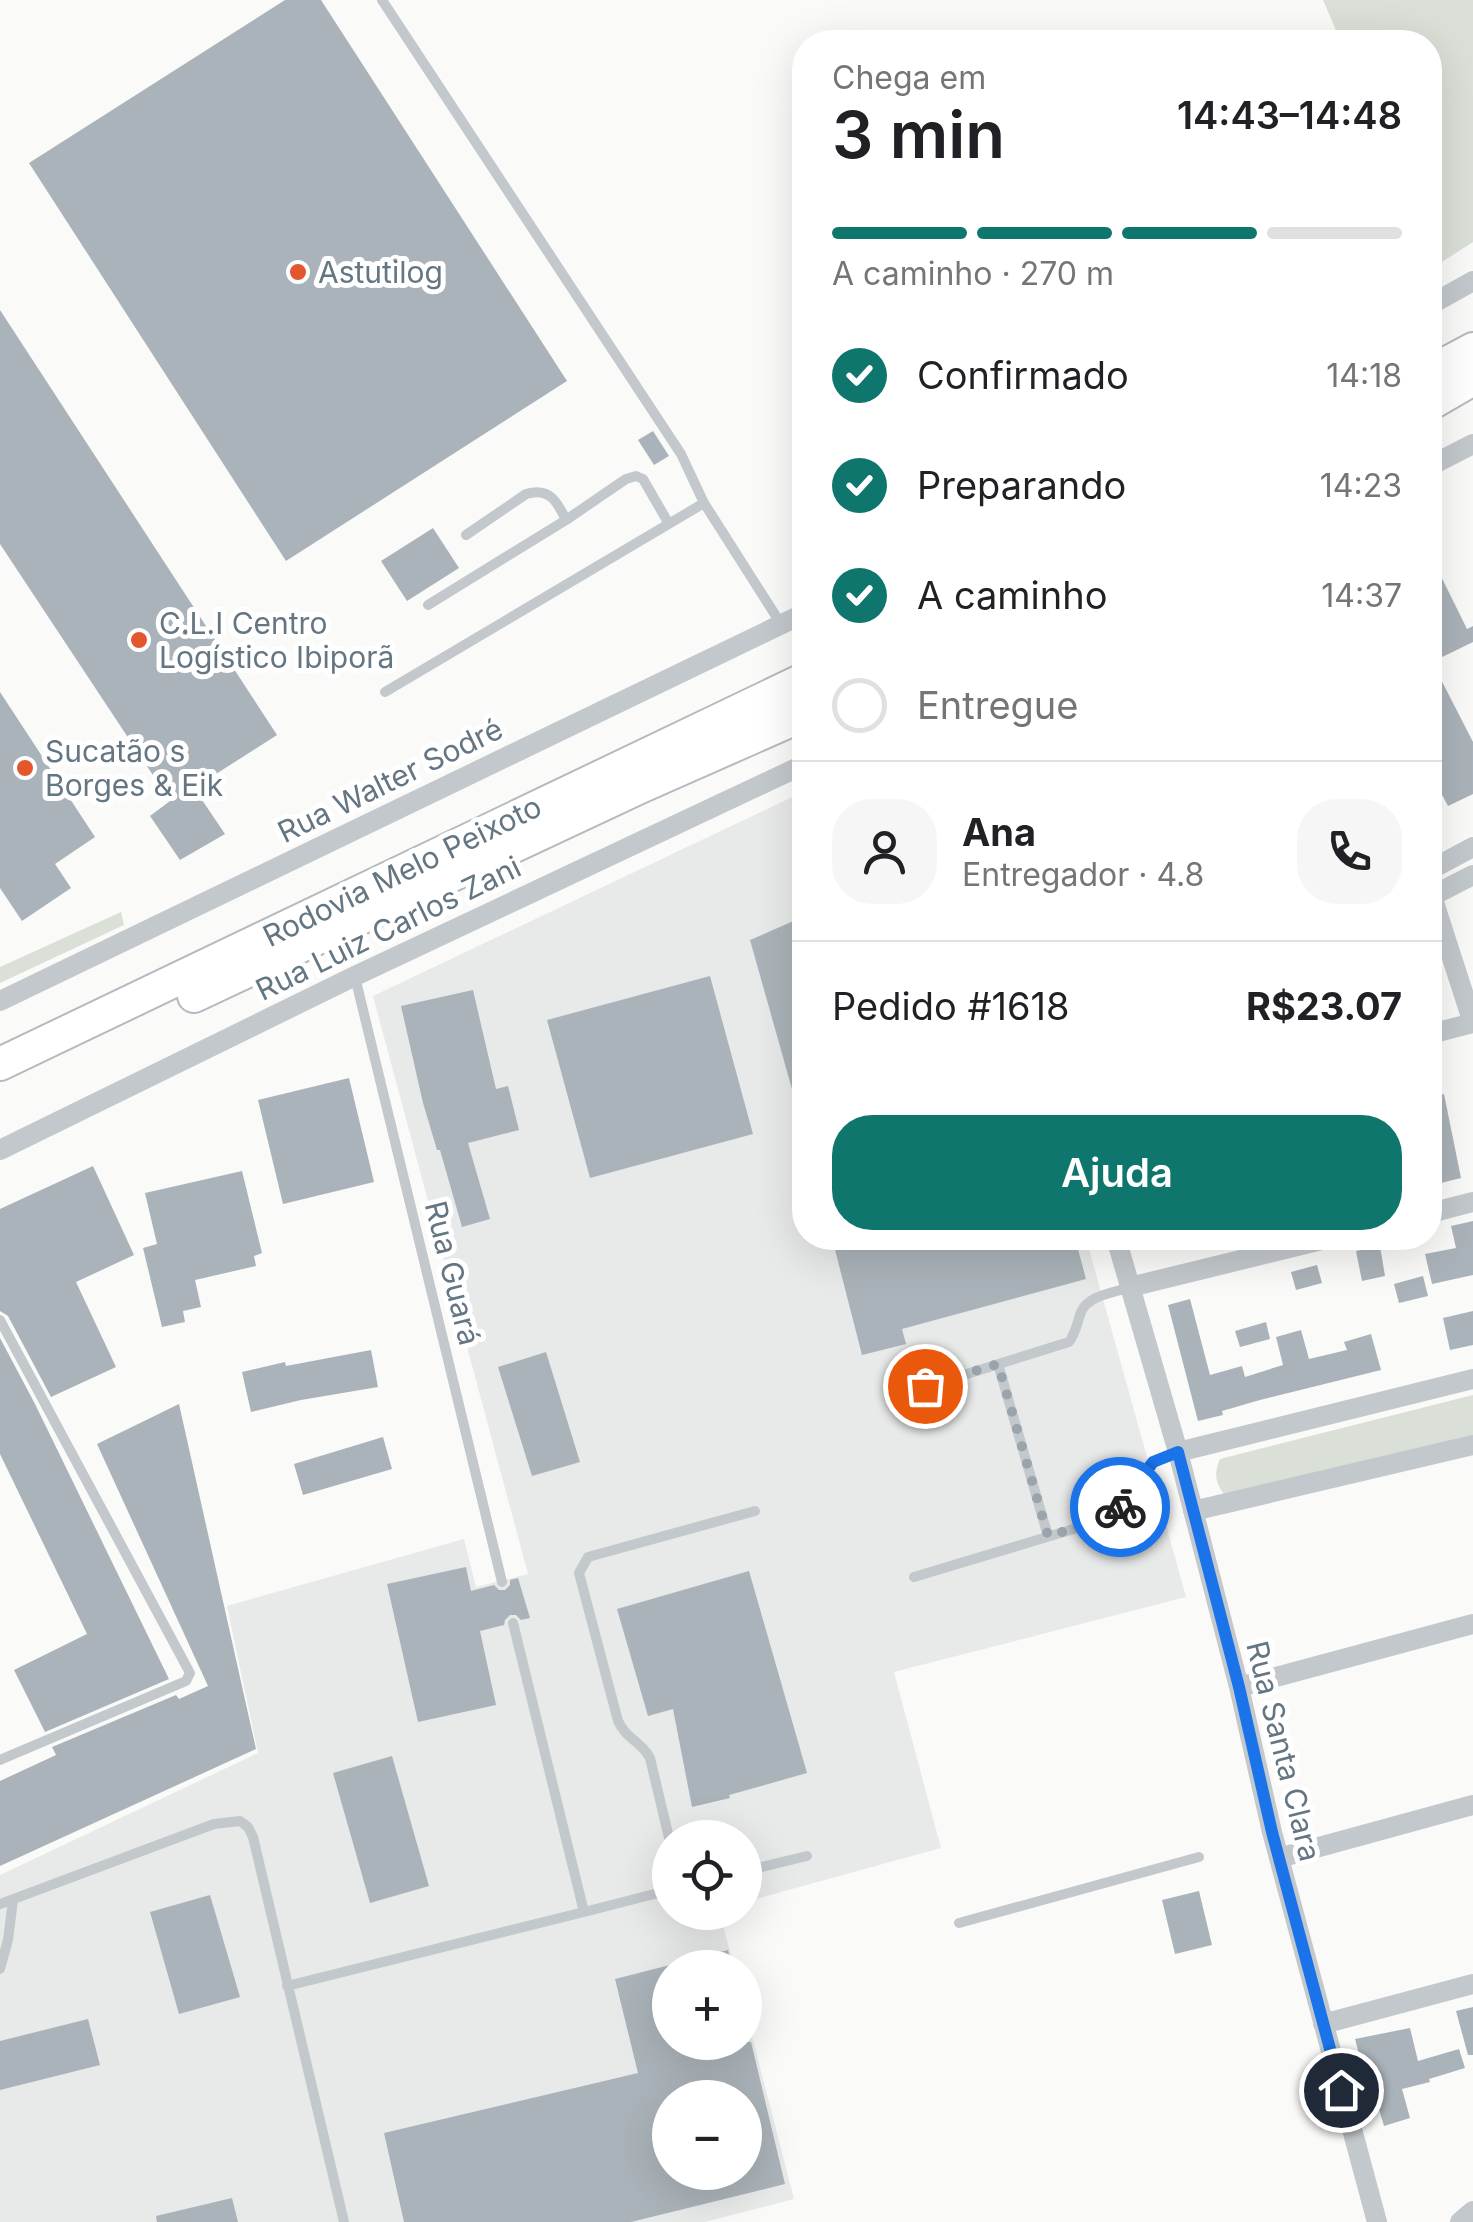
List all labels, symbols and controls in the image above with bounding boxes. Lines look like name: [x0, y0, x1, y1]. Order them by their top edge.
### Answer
text: Chega em: [832, 58, 986, 97]
text: 14:43–14:48: [1177, 92, 1402, 138]
text: 3 min: [832, 95, 1005, 174]
place label: Astutilog: [318, 254, 443, 290]
text: A caminho · 270 m: [832, 254, 1114, 293]
marker: Astutilog: [287, 261, 309, 283]
icon: check: [832, 348, 887, 403]
text: Confirmado: [917, 352, 1129, 398]
text: 14:18: [1326, 356, 1402, 395]
icon: check: [832, 458, 887, 513]
text: Preparando: [917, 462, 1126, 508]
text: 14:23: [1320, 466, 1402, 505]
icon: check: [832, 568, 887, 623]
text: A caminho: [917, 572, 1108, 618]
text: 14:37: [1321, 576, 1402, 615]
place label: C.L.I Centro Logístico Ibiporã: [159, 605, 394, 675]
marker: C.L.I Centro Logístico Ibiporã: [128, 629, 150, 651]
text: Entregue: [917, 682, 1078, 728]
street label: Rua Walter Sodré: [272, 710, 508, 850]
place label: Sucatão s Borges & Eik: [45, 733, 224, 803]
marker: Sucatão s Borges & Eik: [14, 757, 36, 779]
street label: Rodovia Melo Peixoto: [257, 788, 547, 954]
button: person: [832, 799, 937, 904]
button: phone: [1297, 799, 1402, 904]
text: Ana: [962, 809, 1036, 855]
street label: Rua Luiz Carlos Zani: [250, 848, 526, 1008]
text: Entregador · 4.8: [962, 855, 1204, 894]
text: Pedido #1618: [832, 983, 1069, 1029]
text: R$23.07: [1246, 983, 1402, 1029]
button: Ajuda: [832, 1115, 1402, 1230]
street label: Rua Guará: [418, 1197, 488, 1349]
pin: [883, 1344, 968, 1429]
icon: bag: [898, 1359, 953, 1414]
courier: [1070, 1457, 1170, 1557]
icon: bike: [1093, 1480, 1148, 1535]
street label: Rua Santa Clara: [1239, 1637, 1329, 1865]
map controls: [652, 1820, 762, 2190]
button: locate: [652, 1820, 762, 1930]
button: +: [652, 1950, 762, 2060]
pin: [1299, 2048, 1384, 2133]
icon: home: [1314, 2063, 1369, 2118]
button: −: [652, 2080, 762, 2190]

